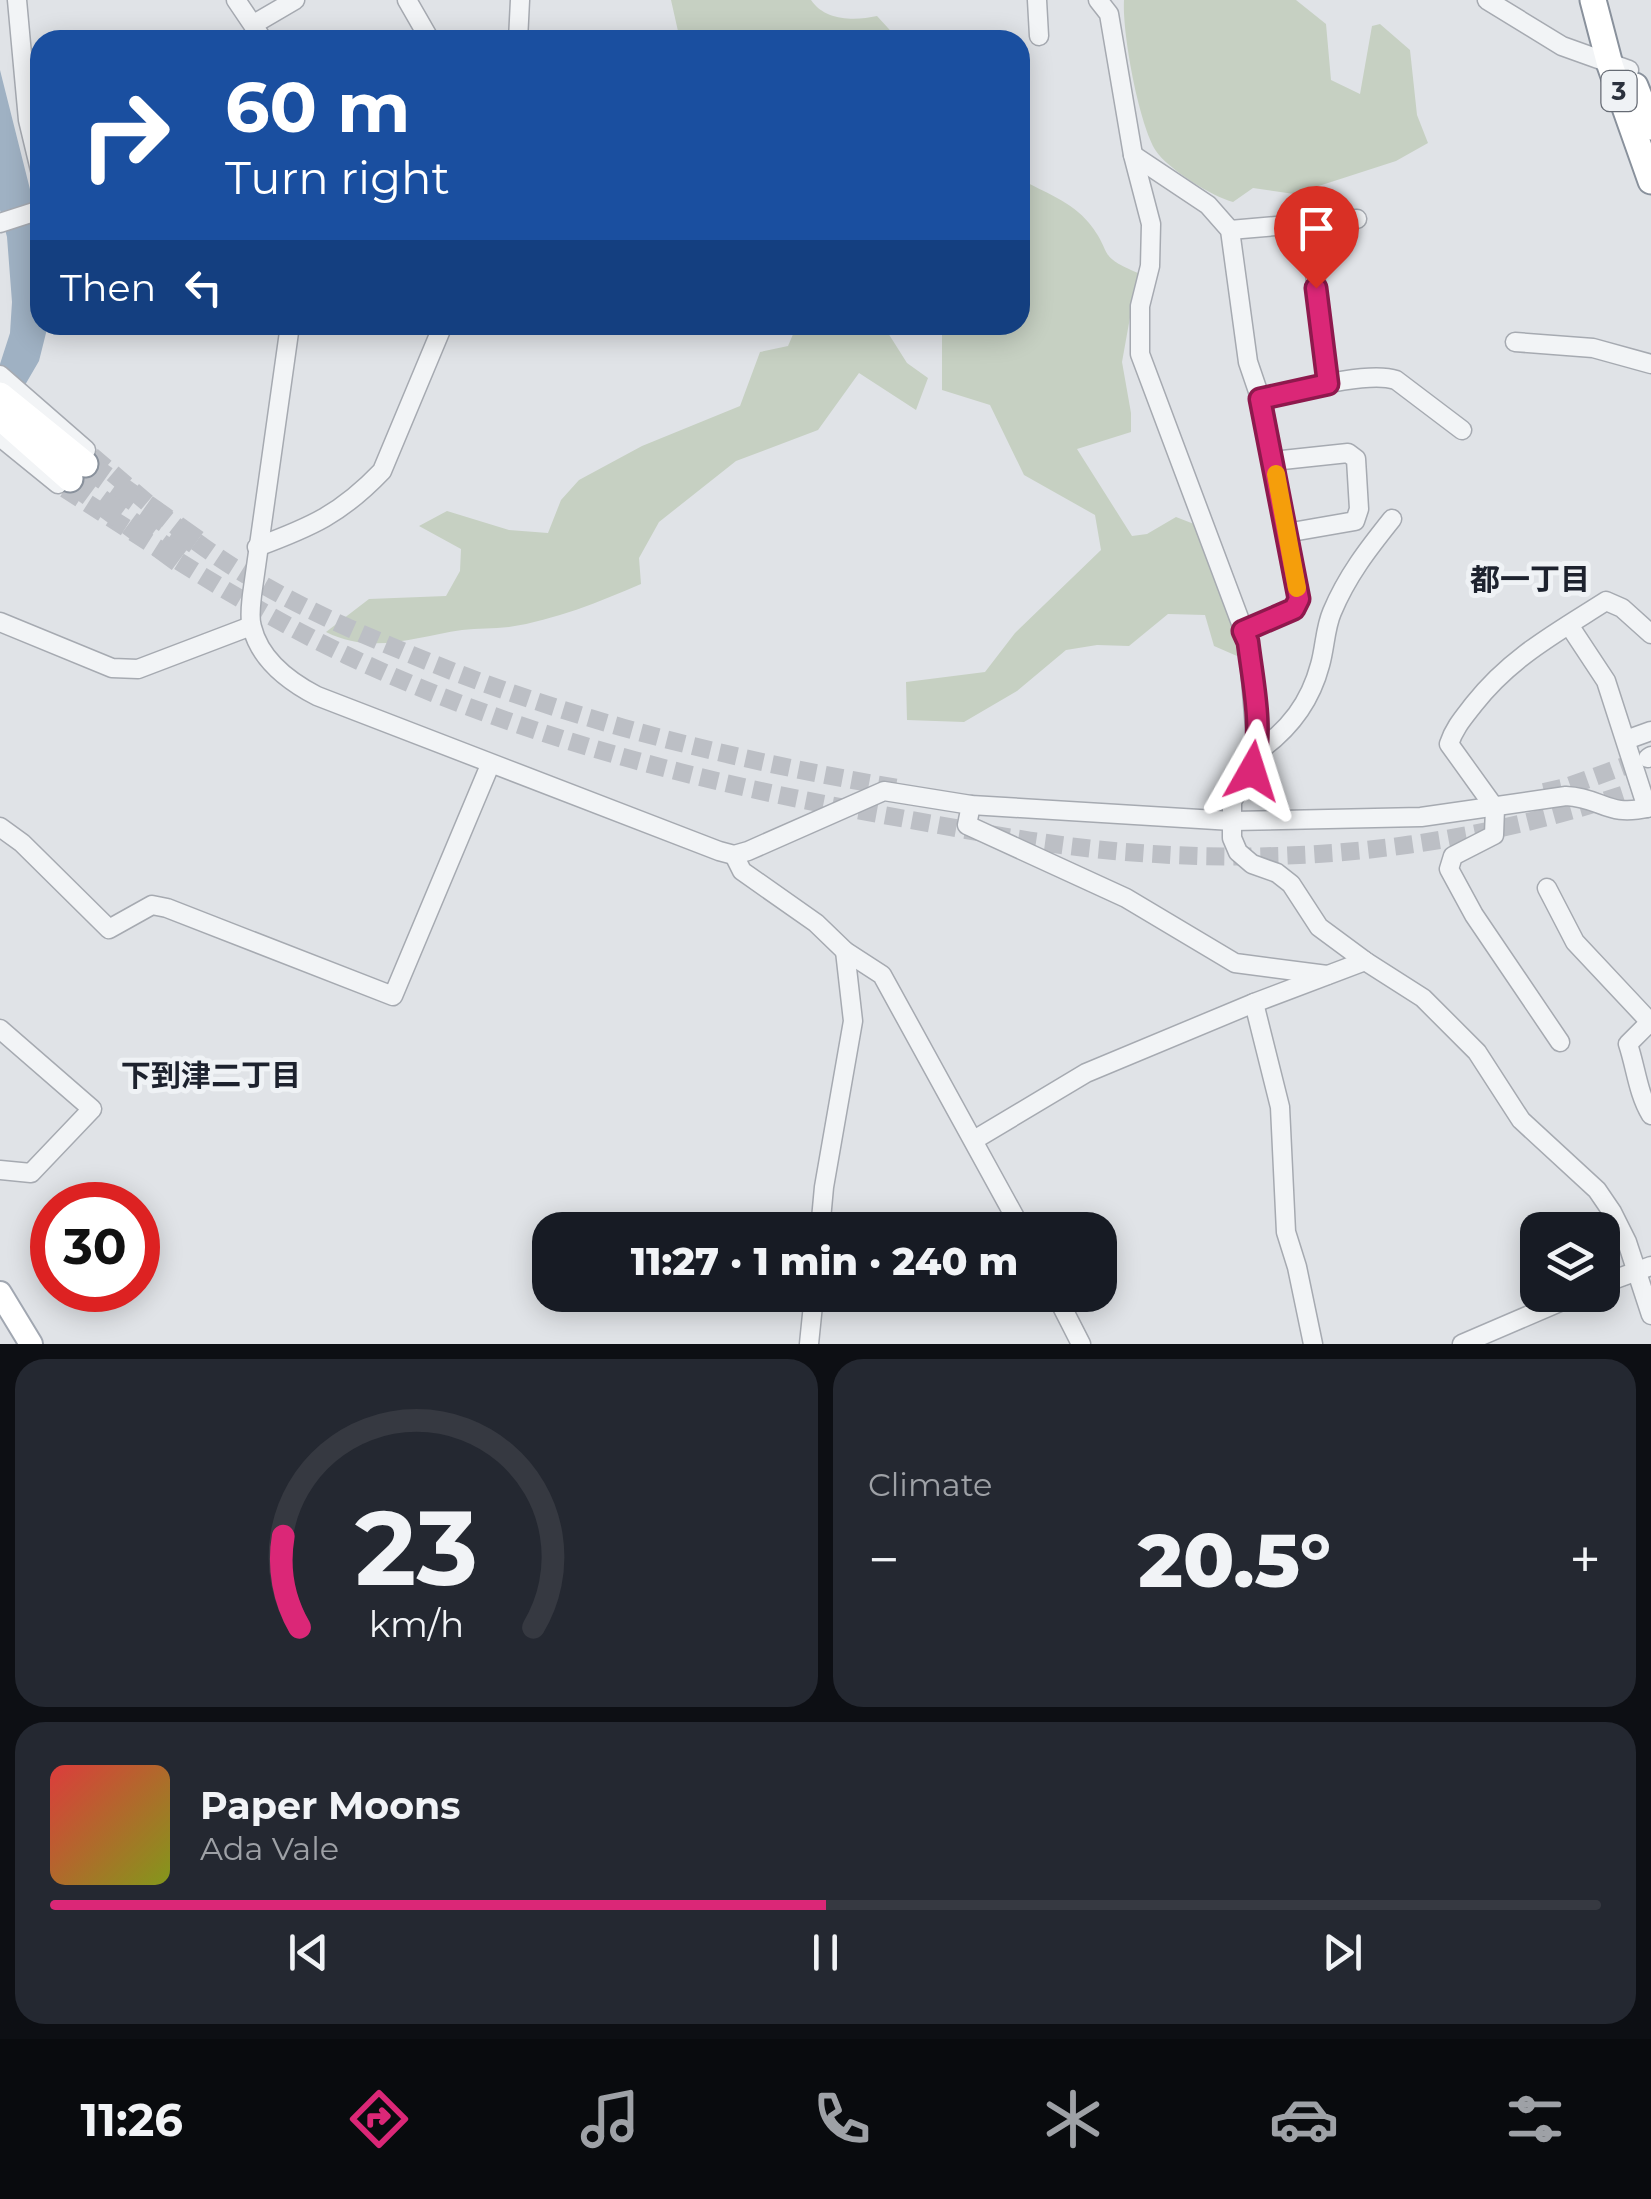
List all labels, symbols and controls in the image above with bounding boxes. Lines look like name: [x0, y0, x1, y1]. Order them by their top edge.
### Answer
text: 60 m: [225, 64, 410, 150]
icon: right: [60, 70, 190, 200]
road number: 3: [1602, 71, 1636, 111]
text: Turn right: [225, 150, 450, 205]
pin: [1274, 186, 1359, 289]
icon: arrive: [1289, 201, 1344, 256]
icon: left: [176, 260, 231, 315]
text: Then: [60, 264, 156, 311]
district label: 都一丁目: [1470, 561, 1590, 598]
position arrow: [1200, 719, 1304, 823]
district label: 下到津二丁目: [121, 1057, 301, 1094]
speed limit sign: 30: [30, 1182, 160, 1312]
map controls: [1520, 1212, 1620, 1312]
button: layers: [1520, 1212, 1620, 1312]
text: 11:27 · 1 min · 240 m: [631, 1238, 1018, 1285]
text: Climate: [868, 1465, 992, 1504]
text: 23: [355, 1484, 478, 1611]
text: 20.5°: [1138, 1514, 1331, 1606]
text: −: [868, 1526, 900, 1593]
text: +: [1569, 1526, 1601, 1593]
text: km/h: [369, 1602, 464, 1646]
text: Paper Moons: [200, 1782, 461, 1829]
text: Ada Vale: [200, 1829, 339, 1868]
icon: previous: [281, 1925, 336, 1980]
icon: pause: [798, 1925, 853, 1980]
icon: next: [1315, 1925, 1370, 1980]
icon: directions: [344, 2084, 414, 2154]
icon: music: [575, 2084, 645, 2154]
icon: phone: [807, 2084, 877, 2154]
icon: climate: [1038, 2084, 1108, 2154]
icon: car: [1269, 2084, 1339, 2154]
icon: filters: [1500, 2084, 1570, 2154]
text: 11:26: [81, 2092, 183, 2147]

